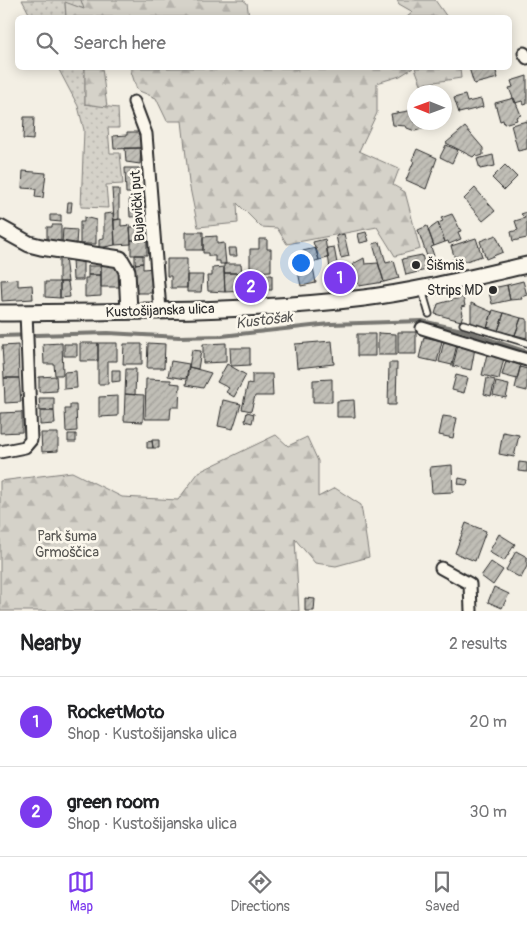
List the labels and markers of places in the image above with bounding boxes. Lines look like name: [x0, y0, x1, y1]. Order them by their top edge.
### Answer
place label: Šišmiš: [426, 256, 465, 274]
pin: 1: [324, 259, 356, 297]
marker: Šišmiš: [410, 259, 422, 271]
pin: 2: [235, 268, 267, 306]
place label: Strips MD: [427, 282, 483, 299]
marker: Strips MD: [487, 284, 499, 296]

